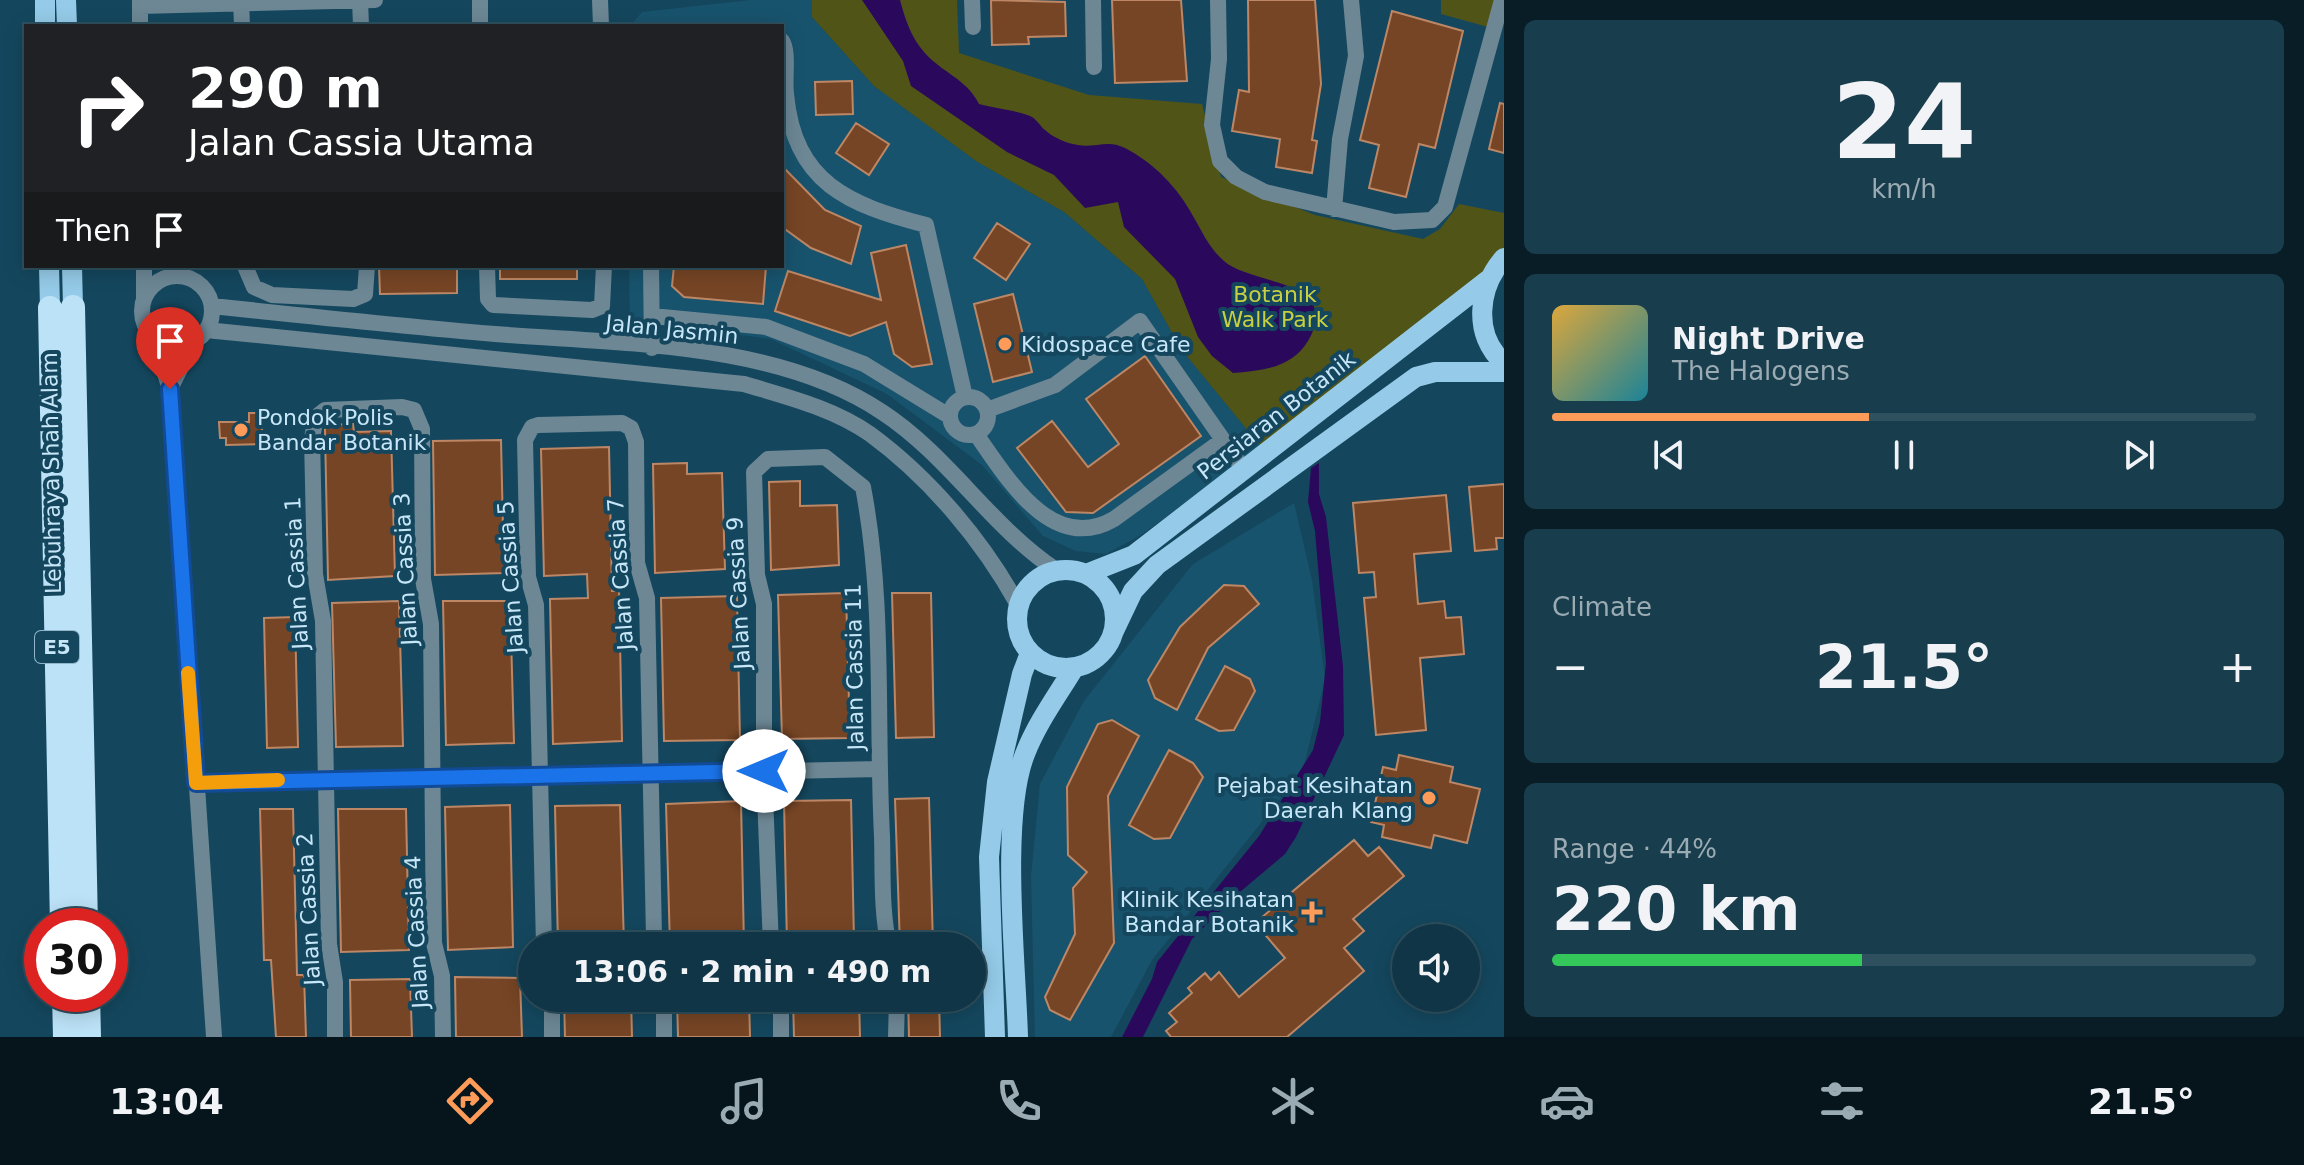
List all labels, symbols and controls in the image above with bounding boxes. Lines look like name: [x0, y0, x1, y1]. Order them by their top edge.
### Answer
text: 290 m: [188, 55, 383, 120]
icon: right: [56, 56, 160, 160]
text: 24: [1832, 61, 1976, 183]
text: Jalan Cassia Utama: [188, 122, 535, 163]
text: km/h: [1871, 174, 1937, 204]
icon: arrive: [147, 208, 191, 252]
text: Then: [56, 213, 131, 248]
park label: Botanik Walk Park: [1221, 282, 1329, 332]
pin: [136, 307, 204, 389]
street label: Jalan Jasmin: [602, 310, 740, 349]
icon: arrive: [148, 319, 192, 363]
text: Night Drive: [1672, 321, 1865, 356]
place label: Kidospace Cafe: [1021, 332, 1191, 357]
marker: Kidospace Cafe: [996, 335, 1014, 353]
street label: Persiaran Botanik: [1193, 346, 1360, 485]
street label: Lebuhraya Shah Alam: [37, 352, 66, 594]
text: The Halogens: [1672, 356, 1850, 386]
place label: Pondok Polis Bandar Botanik: [257, 405, 427, 455]
marker: Pondok Polis Bandar Botanik: [232, 421, 250, 439]
icon: previous: [1647, 433, 1691, 477]
icon: pause: [1882, 433, 1926, 477]
icon: next: [2117, 433, 2161, 477]
street label: Jalan Cassia 3: [389, 492, 422, 648]
street label: Jalan Cassia 1: [280, 496, 313, 652]
street label: Jalan Cassia 7: [603, 497, 638, 653]
street label: Jalan Cassia 5: [493, 500, 528, 656]
street label: Jalan Cassia 9: [722, 516, 755, 672]
street label: Jalan Cassia 11: [841, 583, 868, 753]
text: Climate: [1552, 592, 1652, 622]
road number: E5: [35, 631, 79, 663]
text: 21.5°: [1815, 632, 1993, 702]
text: −: [1552, 641, 1589, 692]
text: +: [2219, 641, 2256, 692]
position arrow: [722, 729, 806, 813]
place label: Pejabat Kesihatan Daerah Klang: [1216, 773, 1413, 823]
marker: Pejabat Kesihatan Daerah Klang: [1420, 789, 1438, 807]
street label: Jalan Cassia 2: [292, 832, 325, 988]
text: Range · 44%: [1552, 834, 1717, 864]
street label: Jalan Cassia 4: [400, 855, 433, 1011]
text: 220 km: [1552, 874, 1801, 944]
place label: Klinik Kesihatan Bandar Botanik: [1120, 887, 1294, 937]
marker: Klinik Kesihatan Bandar Botanik: [1301, 901, 1323, 923]
speed limit sign: 30: [24, 908, 128, 1012]
map controls: [1392, 924, 1480, 1012]
button: sound: [1392, 924, 1480, 1012]
text: 13:06 · 2 min · 490 m: [573, 954, 931, 989]
icon: directions: [442, 1073, 498, 1129]
icon: music: [716, 1073, 772, 1129]
icon: phone: [991, 1073, 1047, 1129]
icon: climate: [1265, 1073, 1321, 1129]
icon: car: [1539, 1073, 1595, 1129]
icon: filters: [1814, 1073, 1870, 1129]
text: 13:04: [109, 1081, 224, 1122]
text: 21.5°: [2088, 1081, 2195, 1122]

